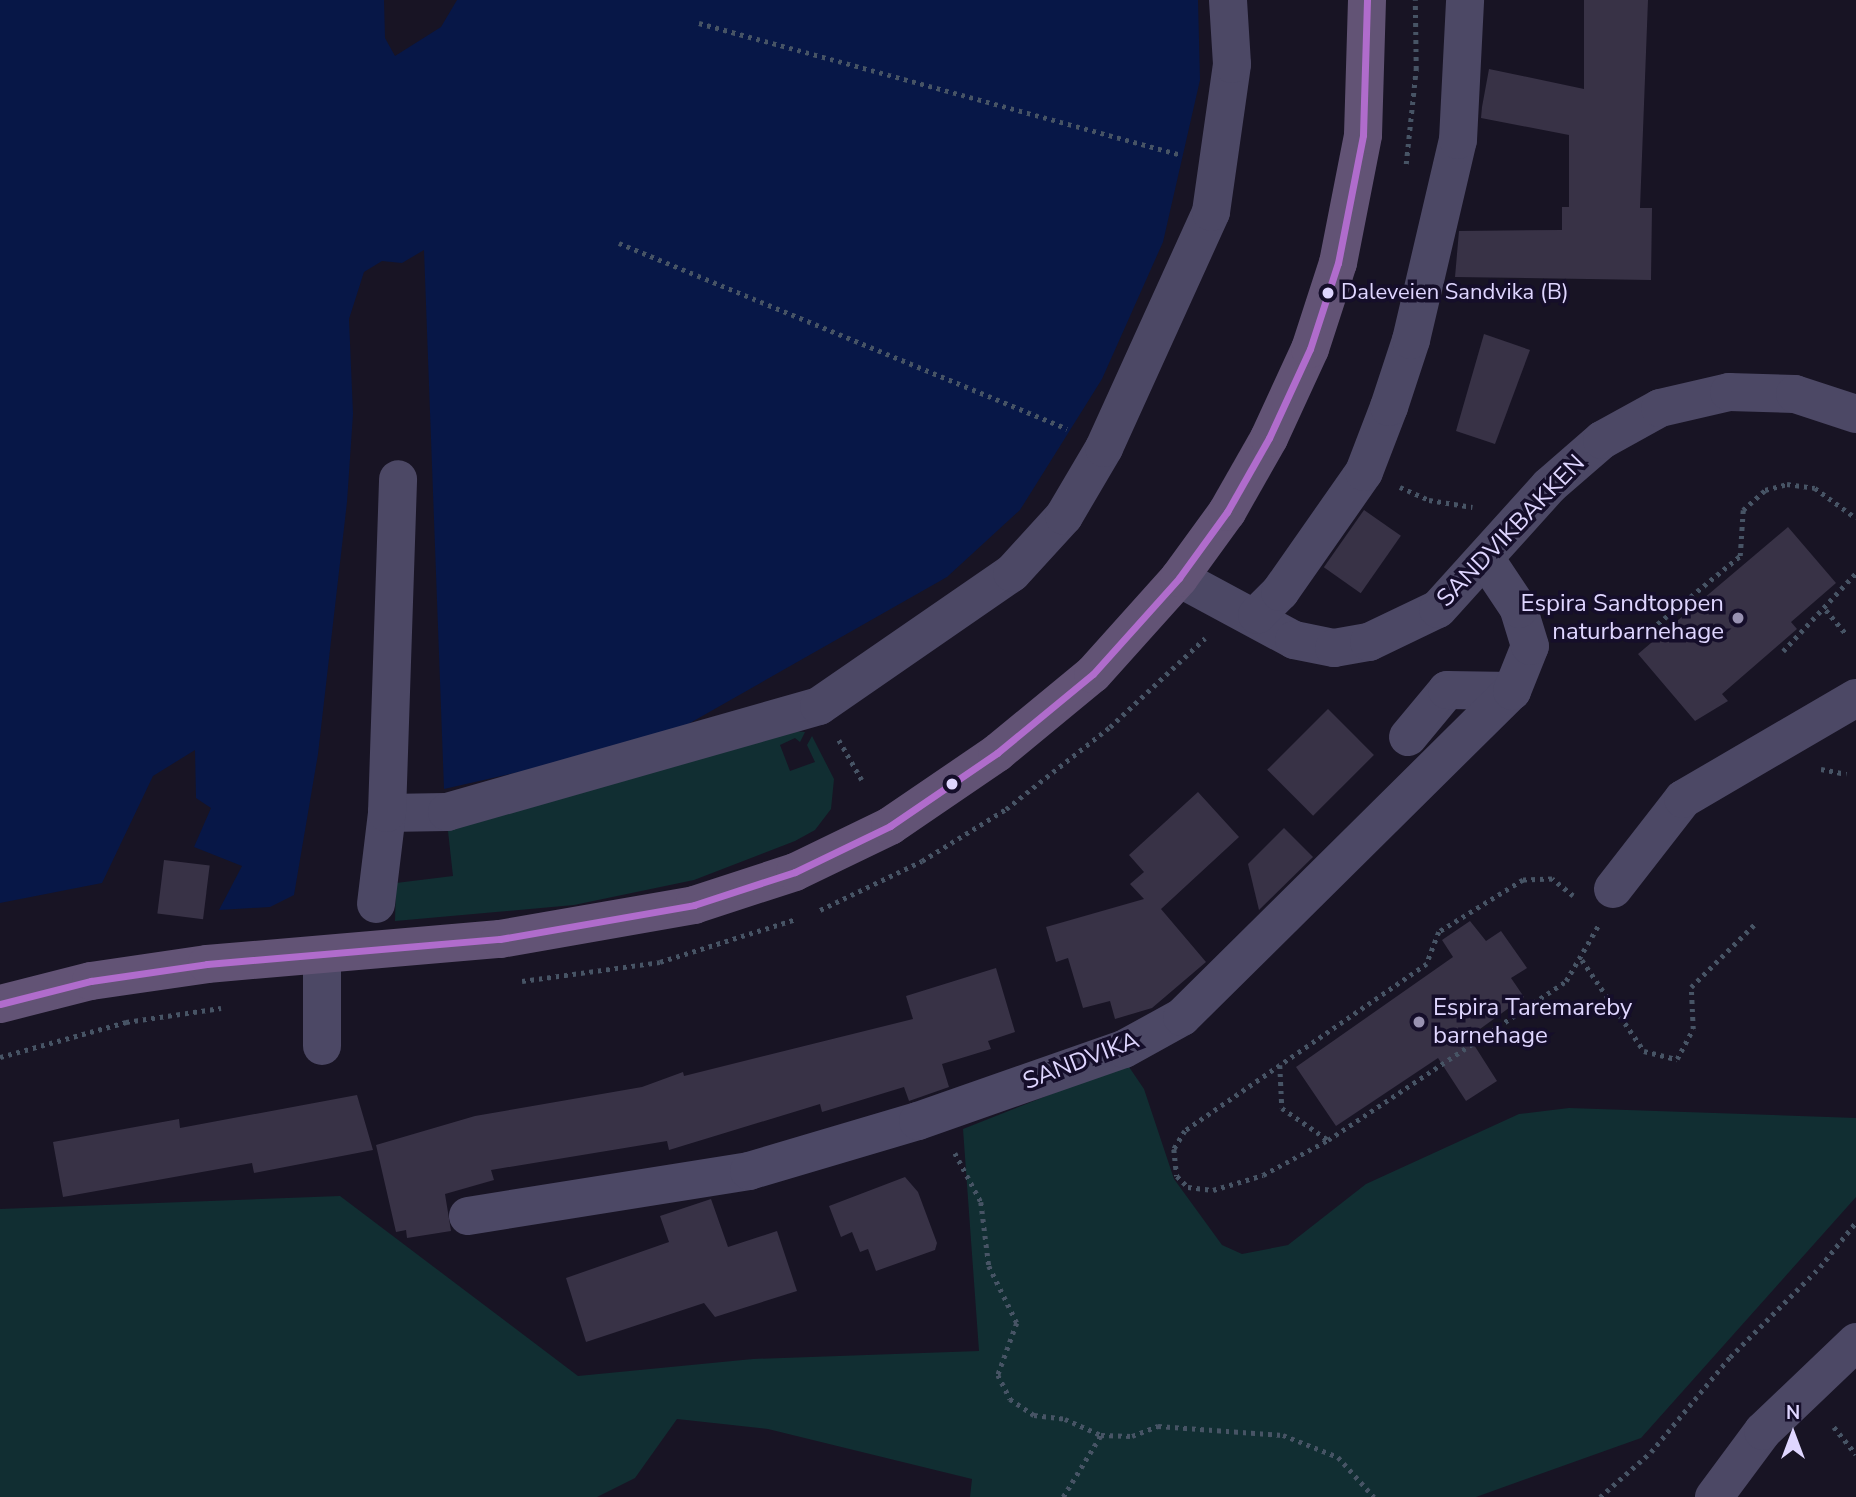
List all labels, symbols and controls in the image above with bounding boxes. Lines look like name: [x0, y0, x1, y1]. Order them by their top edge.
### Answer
place label: Daleveien Sandvika (B): [1341, 280, 1569, 306]
marker: Daleveien Sandvika (B): [1321, 286, 1335, 300]
street label: SANDVIKBAKKEN: [1431, 449, 1591, 613]
place label: Espira Sandtoppen naturbarnehage: [1521, 590, 1724, 646]
marker: Espira Sandtoppen naturbarnehage: [1730, 610, 1746, 626]
unlabelled marker: [945, 777, 959, 791]
place label: Espira Taremareby barnehage: [1433, 994, 1632, 1050]
marker: Espira Taremareby barnehage: [1411, 1014, 1427, 1030]
street label: SANDVIKA: [1019, 1026, 1143, 1096]
north arrow: [1758, 1399, 1828, 1469]
text: N: [1786, 1400, 1800, 1426]

